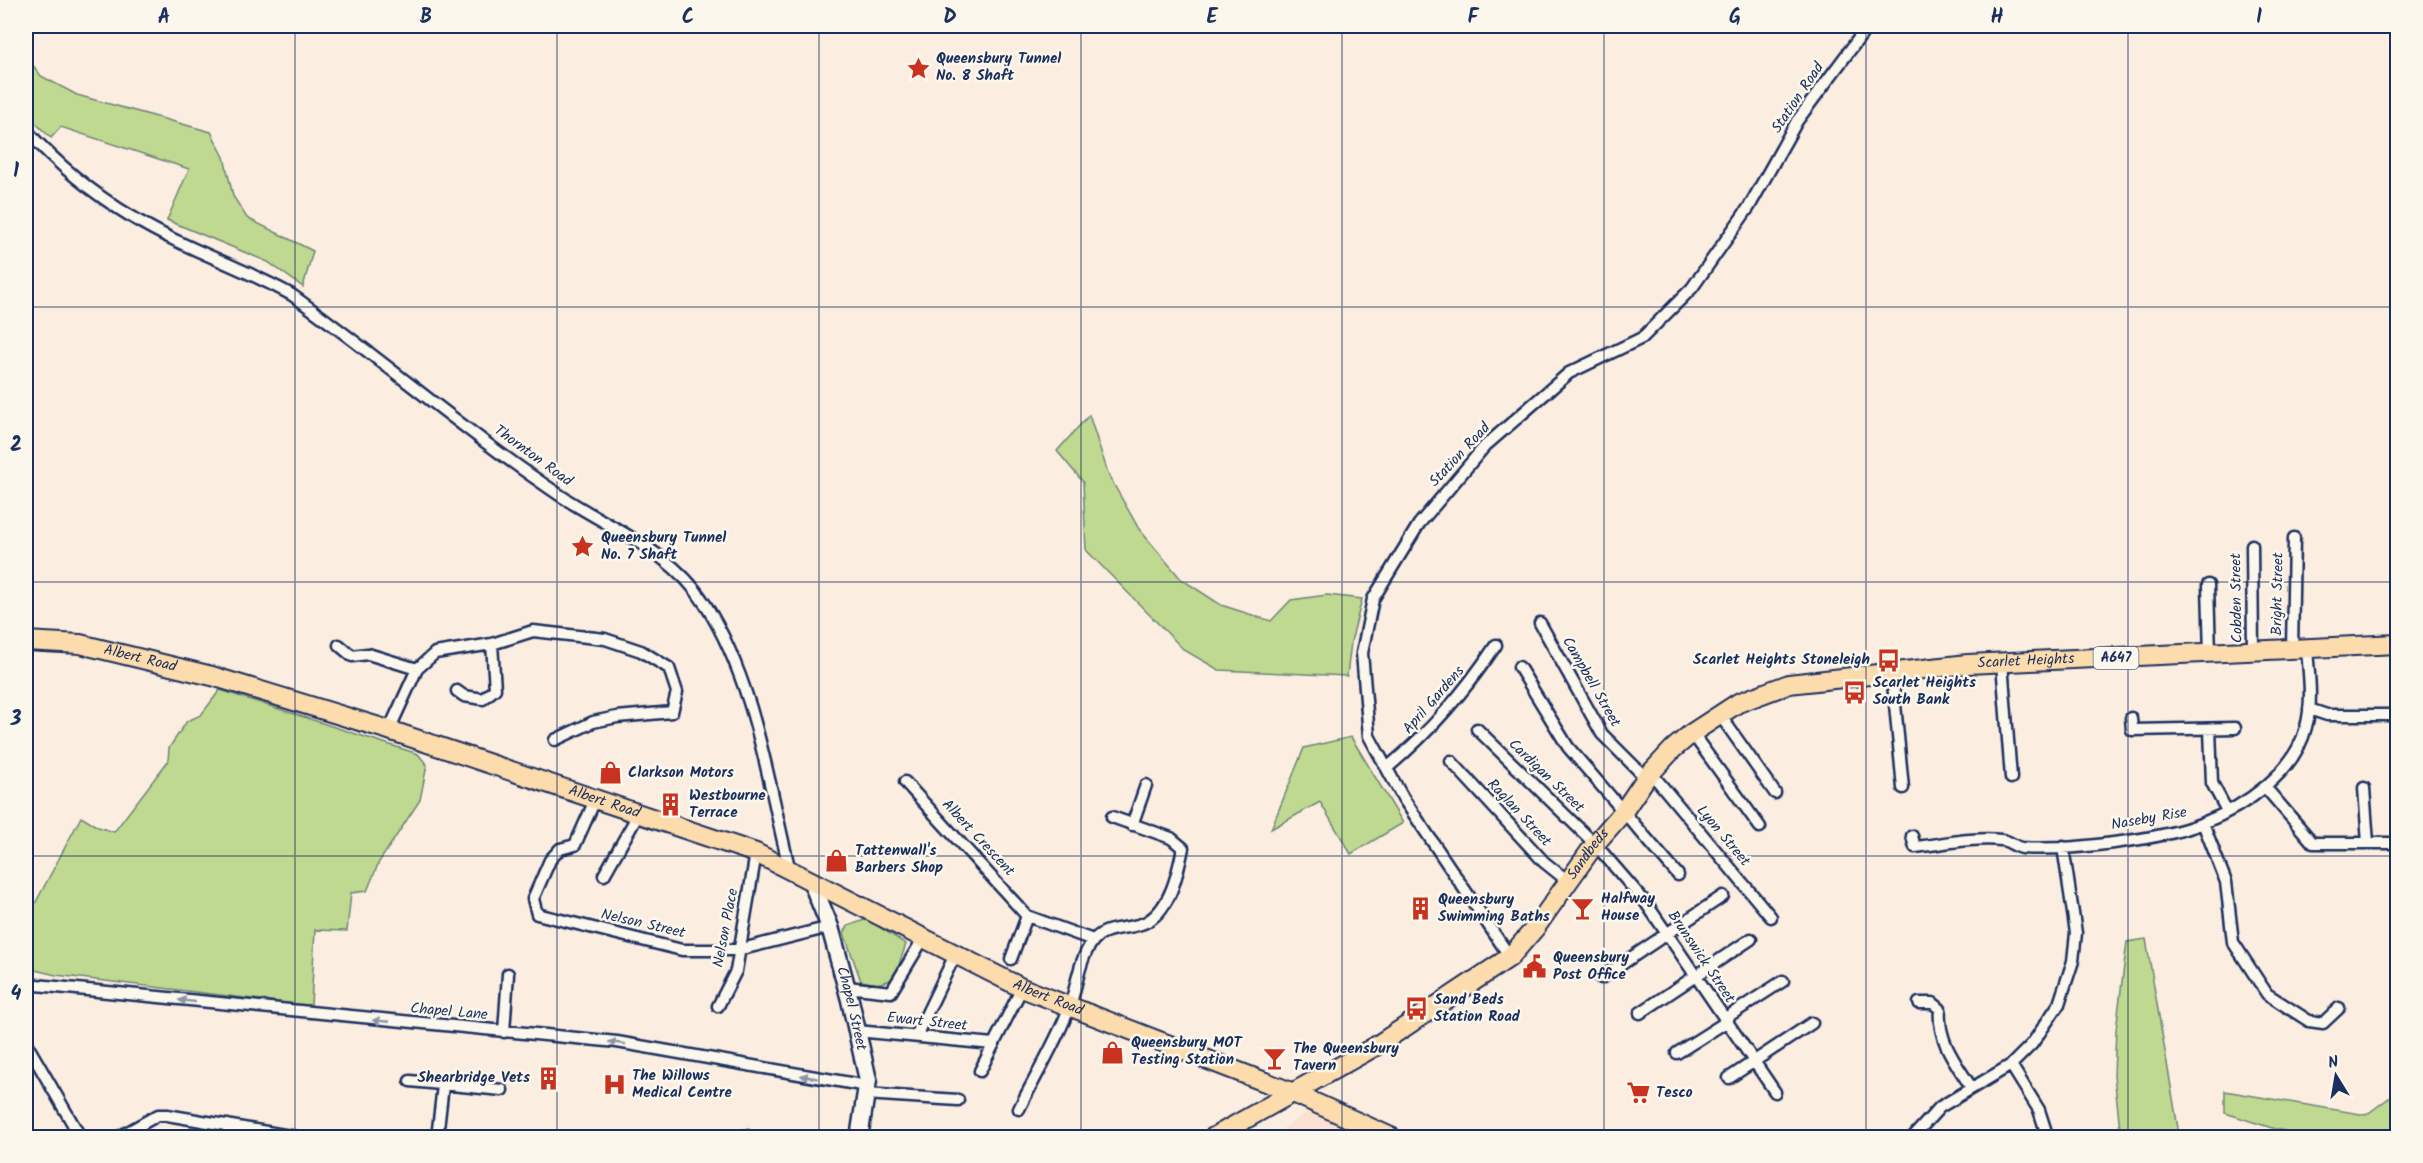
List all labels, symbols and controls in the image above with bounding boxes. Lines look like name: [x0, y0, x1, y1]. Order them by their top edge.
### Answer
text: A: [158, 2, 170, 34]
text: B: [420, 2, 432, 34]
text: C: [682, 2, 694, 34]
text: D: [943, 2, 957, 34]
text: E: [1206, 2, 1218, 34]
text: F: [1468, 2, 1480, 34]
text: G: [1729, 2, 1741, 34]
text: H: [1990, 2, 2004, 34]
text: I: [2256, 2, 2262, 34]
place label: Queensbury Tunnel No. 8 Shaft: [936, 47, 1061, 88]
place icon: Queensbury Tunnel No. 8 Shaft: [905, 55, 931, 81]
street label: Station Road: [1765, 57, 1831, 138]
text: 1: [13, 156, 19, 188]
street label: Station Road: [1424, 417, 1497, 493]
street label: Thornton Road: [489, 419, 578, 493]
text: 2: [10, 430, 22, 462]
place label: Queensbury Tunnel No. 7 Shaft: [601, 526, 726, 567]
place icon: Queensbury Tunnel No. 7 Shaft: [570, 534, 596, 560]
street label: Bright Street: [2265, 552, 2291, 636]
street label: Cobden Street: [2224, 553, 2250, 643]
street label: Campbell Street: [1555, 632, 1627, 732]
street label: Albert Road: [101, 638, 180, 679]
bus stop icon: Scarlet Heights Stoneleigh: [1875, 647, 1901, 673]
street label: Scarlet Heights: [1977, 647, 2076, 676]
road number: A647: [2094, 647, 2138, 669]
place label: Scarlet Heights Stoneleigh: [1693, 648, 1870, 672]
street label: April Gardens: [1397, 660, 1471, 740]
place label: Scarlet Heights South Bank: [1873, 671, 1976, 712]
bus stop icon: Scarlet Heights South Bank: [1842, 679, 1868, 705]
text: 3: [10, 704, 22, 736]
street label: Cardigan Street: [1502, 733, 1590, 819]
shop icon: Clarkson Motors: [597, 760, 623, 786]
place label: Clarkson Motors: [628, 761, 734, 785]
street label: Raglan Street: [1481, 773, 1557, 853]
street label: Albert Road: [565, 779, 644, 826]
place label: Westbourne Terrace: [689, 784, 766, 825]
building icon: Westbourne Terrace: [658, 792, 684, 818]
street label: Albert Crescent: [936, 794, 1021, 882]
street label: Lyon Street: [1690, 800, 1756, 872]
street label: Naseby Rise: [2109, 800, 2189, 837]
street label: Sandbeds: [1561, 823, 1616, 885]
place label: Tattenwall's Barbers Shop: [855, 839, 943, 880]
shop icon: Tattenwall's Barbers Shop: [824, 847, 850, 873]
street label: Nelson Place: [707, 886, 745, 970]
place label: Halfway House: [1601, 887, 1655, 928]
place label: Queensbury Swimming Baths: [1438, 888, 1550, 929]
bar icon: Halfway House: [1570, 895, 1596, 921]
building icon: Queensbury Swimming Baths: [1407, 896, 1433, 922]
street label: Nelson Street: [598, 903, 688, 945]
street label: Brunswick Street: [1661, 906, 1741, 1008]
place label: Queensbury Post Office: [1553, 946, 1629, 987]
public building icon: Queensbury Post Office: [1522, 954, 1548, 980]
street label: Chapel Street: [829, 964, 873, 1053]
street label: Albert Road: [1008, 973, 1087, 1023]
text: 4: [11, 979, 22, 1011]
place label: Sand Beds Station Road: [1434, 988, 1521, 1029]
one-way arrow: [177, 996, 196, 1006]
bus stop icon: Sand Beds Station Road: [1403, 996, 1429, 1022]
street label: Chapel Lane: [409, 997, 489, 1027]
street label: Ewart Street: [886, 1006, 969, 1038]
one-way arrow: [371, 1016, 390, 1026]
place label: Queensbury MOT Testing Station: [1131, 1031, 1244, 1072]
place label: The Queensbury Tavern: [1293, 1037, 1399, 1078]
one-way arrow: [607, 1038, 626, 1047]
shop icon: Queensbury MOT Testing Station: [1100, 1039, 1126, 1065]
bar icon: The Queensbury Tavern: [1262, 1045, 1288, 1071]
north arrow: [2306, 1046, 2366, 1106]
text: N: [2326, 1050, 2341, 1076]
place label: The Willows Medical Centre: [632, 1064, 732, 1105]
building icon: Shearbridge Vets: [535, 1065, 561, 1091]
place label: Shearbridge Vets: [418, 1066, 530, 1090]
hospital icon: The Willows Medical Centre: [601, 1072, 627, 1098]
one-way arrow: [799, 1072, 818, 1081]
supermarket icon: Tesco: [1625, 1080, 1651, 1106]
place label: Tesco: [1656, 1081, 1693, 1105]

